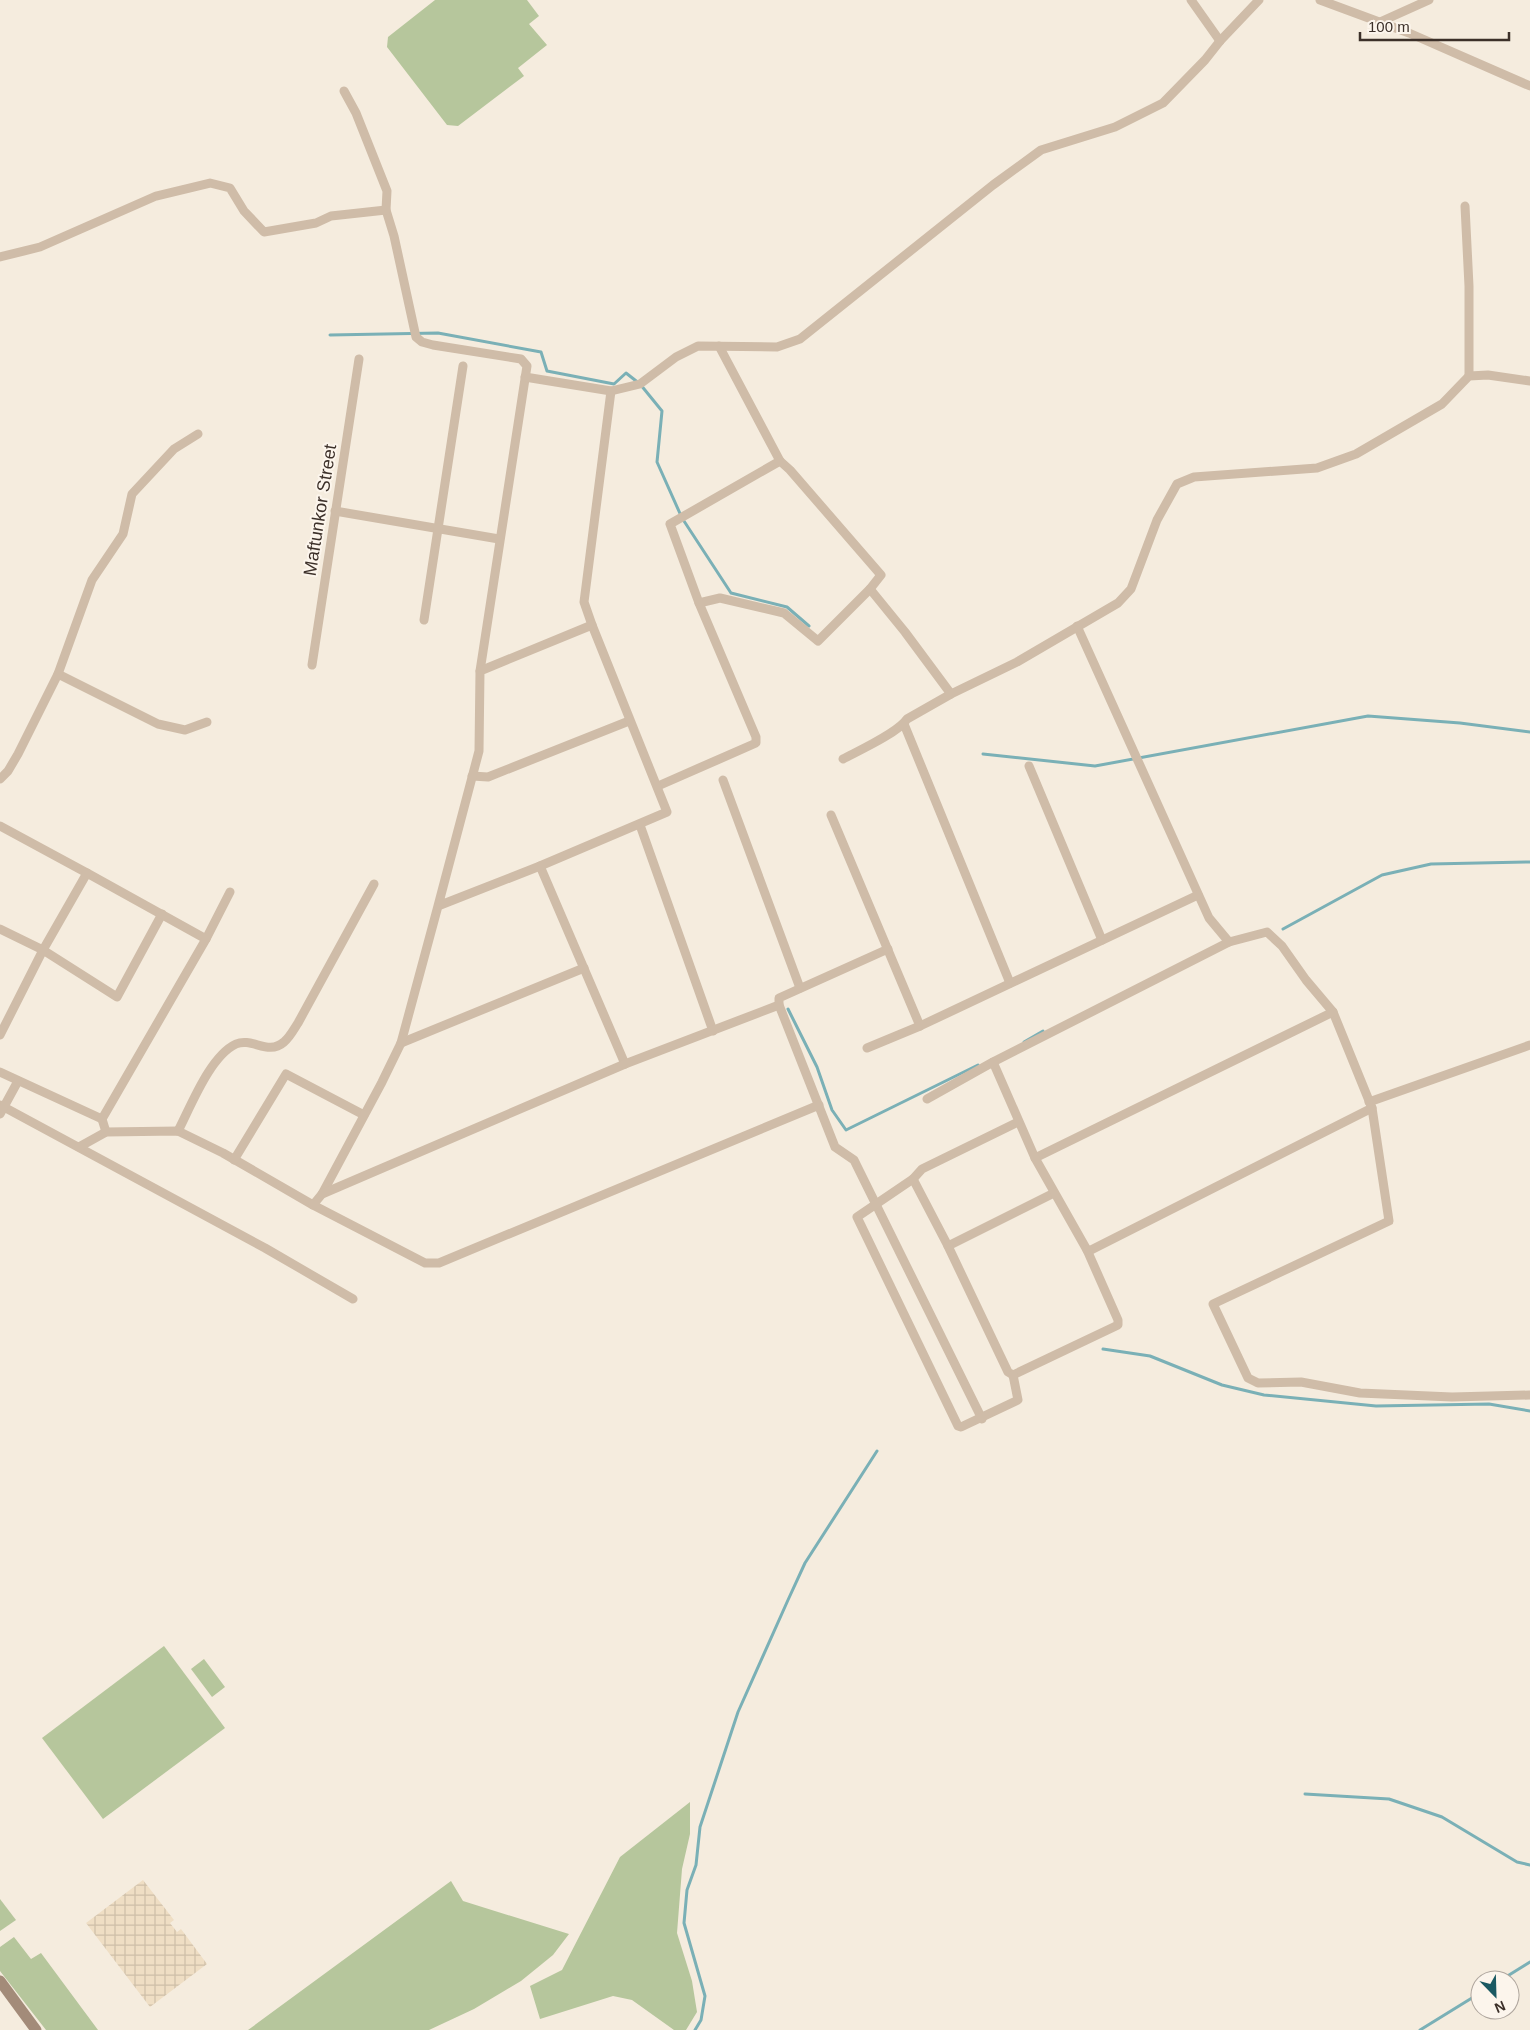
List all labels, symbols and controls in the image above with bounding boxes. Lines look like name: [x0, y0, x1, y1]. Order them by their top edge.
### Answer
scale bar: [1360, 10, 1509, 42]
text: 100 m: [1368, 18, 1410, 35]
street label: Maftunkor Street: [300, 443, 340, 577]
north arrow: [1470, 1970, 1520, 2020]
text: N: [1492, 1998, 1508, 2016]

